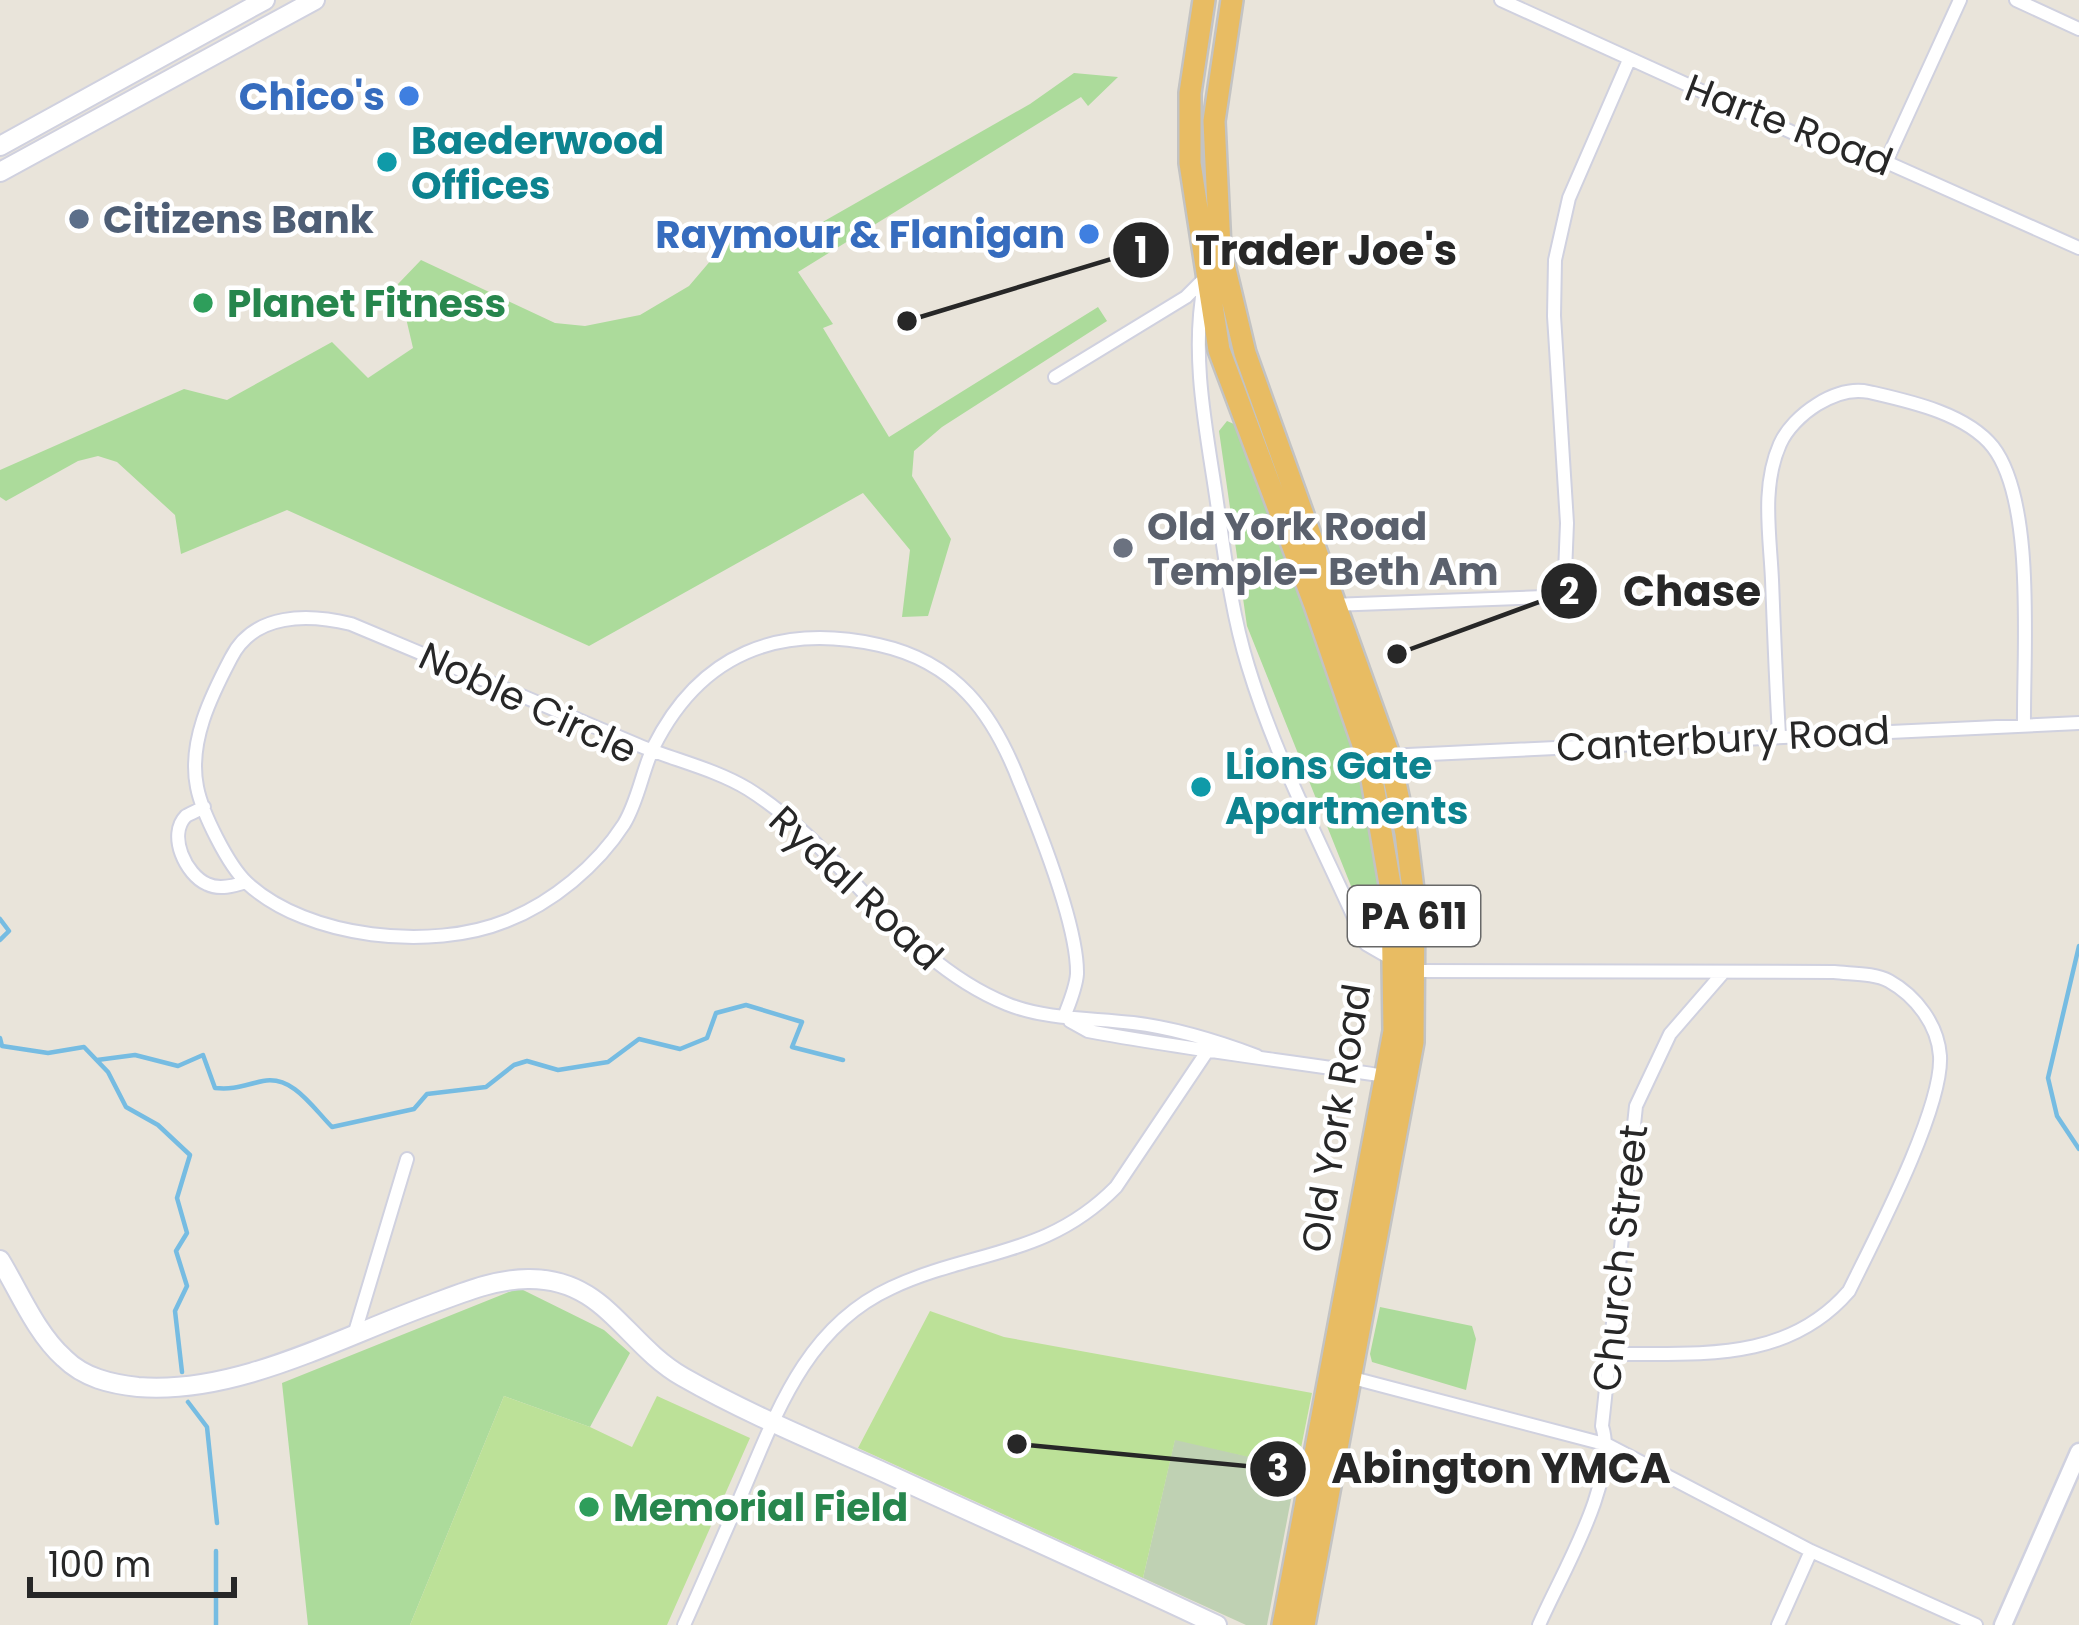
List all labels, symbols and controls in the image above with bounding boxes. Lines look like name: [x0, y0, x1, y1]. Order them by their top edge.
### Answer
street label: Harte Road: [1677, 60, 1901, 190]
place label: Chico's: [239, 69, 385, 124]
marker: Chico's: [396, 83, 422, 109]
place label: Baederwood Offices: [411, 113, 664, 213]
marker: Baederwood Offices: [374, 149, 400, 175]
place label: Citizens Bank: [103, 192, 374, 247]
marker: Citizens Bank: [66, 206, 92, 232]
place label: Raymour & Flanigan: [655, 207, 1065, 262]
callout: Trader Joe's: [1111, 211, 1481, 289]
marker: Raymour & Flanigan: [1076, 221, 1102, 247]
text: Trader Joe's: [1195, 221, 1457, 280]
text: 1: [1134, 225, 1148, 276]
place label: Planet Fitness: [227, 276, 506, 331]
marker: Planet Fitness: [190, 290, 216, 316]
place label: Old York Road Temple- Beth Am: [1147, 499, 1498, 599]
marker: Old York Road Temple- Beth Am: [1110, 535, 1136, 561]
callout: Chase: [1539, 552, 1785, 630]
text: Chase: [1623, 562, 1761, 621]
text: 2: [1559, 566, 1579, 617]
street label: Noble Circle: [410, 628, 646, 778]
street label: Canterbury Road: [1555, 703, 1891, 775]
place label: Lions Gate Apartments: [1225, 738, 1468, 838]
marker: Lions Gate Apartments: [1188, 774, 1214, 800]
street label: Rydal Road: [757, 793, 955, 983]
road number: PA 611: [1348, 886, 1480, 946]
street label: Old York Road: [1288, 980, 1384, 1256]
street label: Church Street: [1579, 1122, 1661, 1394]
callout: Abington YMCA: [1248, 1430, 1695, 1508]
text: Abington YMCA: [1331, 1439, 1671, 1498]
text: 3: [1267, 1443, 1289, 1494]
place label: Memorial Field: [613, 1480, 908, 1535]
marker: Memorial Field: [576, 1494, 602, 1520]
scale bar: [30, 1523, 234, 1597]
text: 100 m: [48, 1539, 151, 1590]

